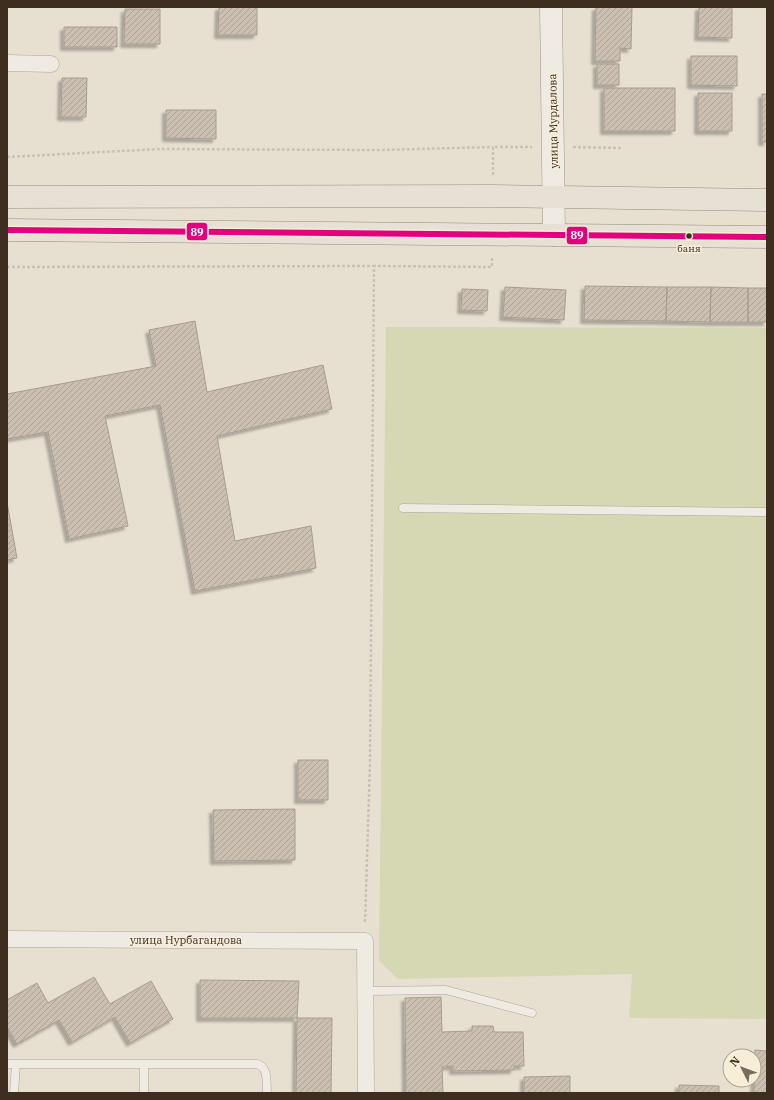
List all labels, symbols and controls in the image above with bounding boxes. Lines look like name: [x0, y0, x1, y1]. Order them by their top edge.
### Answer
street label: улица Мурдалова: [545, 73, 561, 169]
line badge: 89: [186, 222, 208, 241]
text: 89: [190, 225, 204, 239]
line badge: 89: [566, 226, 588, 245]
text: 89: [570, 228, 584, 242]
marker: баня: [684, 231, 694, 241]
place label: баня: [677, 242, 701, 255]
street label: улица Нурбагандова: [130, 933, 242, 947]
north arrow: [722, 1048, 762, 1088]
text: N: [726, 1053, 743, 1069]

